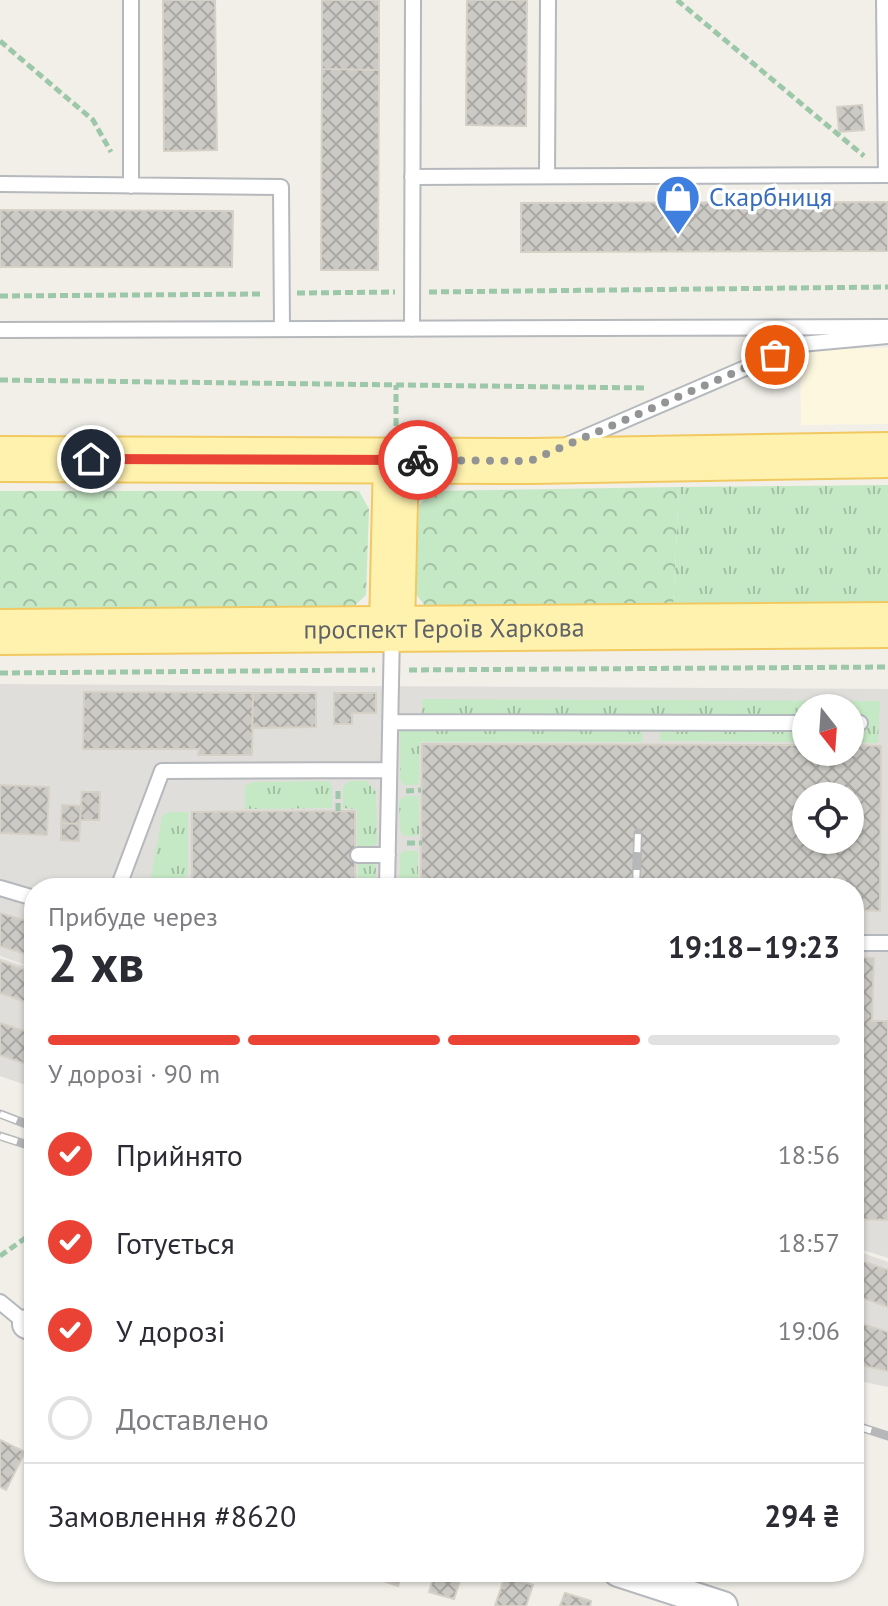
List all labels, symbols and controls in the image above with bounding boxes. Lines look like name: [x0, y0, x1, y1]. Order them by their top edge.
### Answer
shop icon: Скарбниця: [654, 173, 702, 236]
place label: Скарбниця: [709, 180, 832, 213]
pin: [741, 321, 809, 389]
icon: bag: [753, 333, 797, 377]
courier: [378, 420, 458, 500]
pin: [57, 425, 125, 493]
icon: home: [69, 437, 113, 481]
icon: bike: [396, 438, 440, 482]
street label: проспект Героїв Харкова: [303, 610, 585, 646]
north arrow: [792, 694, 864, 766]
map controls: [792, 694, 864, 854]
button: locate: [792, 782, 864, 854]
text: Прибуде через: [48, 900, 218, 933]
text: 19:18–19:23: [668, 927, 840, 966]
text: 2 хв: [48, 929, 144, 996]
text: У дорозі · 90 m: [48, 1057, 220, 1090]
icon: check: [48, 1132, 92, 1176]
text: Прийнято: [116, 1135, 243, 1174]
text: 18:56: [778, 1138, 840, 1171]
icon: check: [48, 1220, 92, 1264]
text: Готується: [116, 1223, 235, 1262]
text: 18:57: [778, 1226, 840, 1259]
icon: check: [48, 1308, 92, 1352]
text: У дорозі: [116, 1311, 226, 1350]
text: 19:06: [778, 1314, 840, 1347]
text: Доставлено: [116, 1399, 269, 1438]
text: Замовлення #8620: [48, 1496, 296, 1535]
text: 294 ₴: [764, 1496, 840, 1535]

